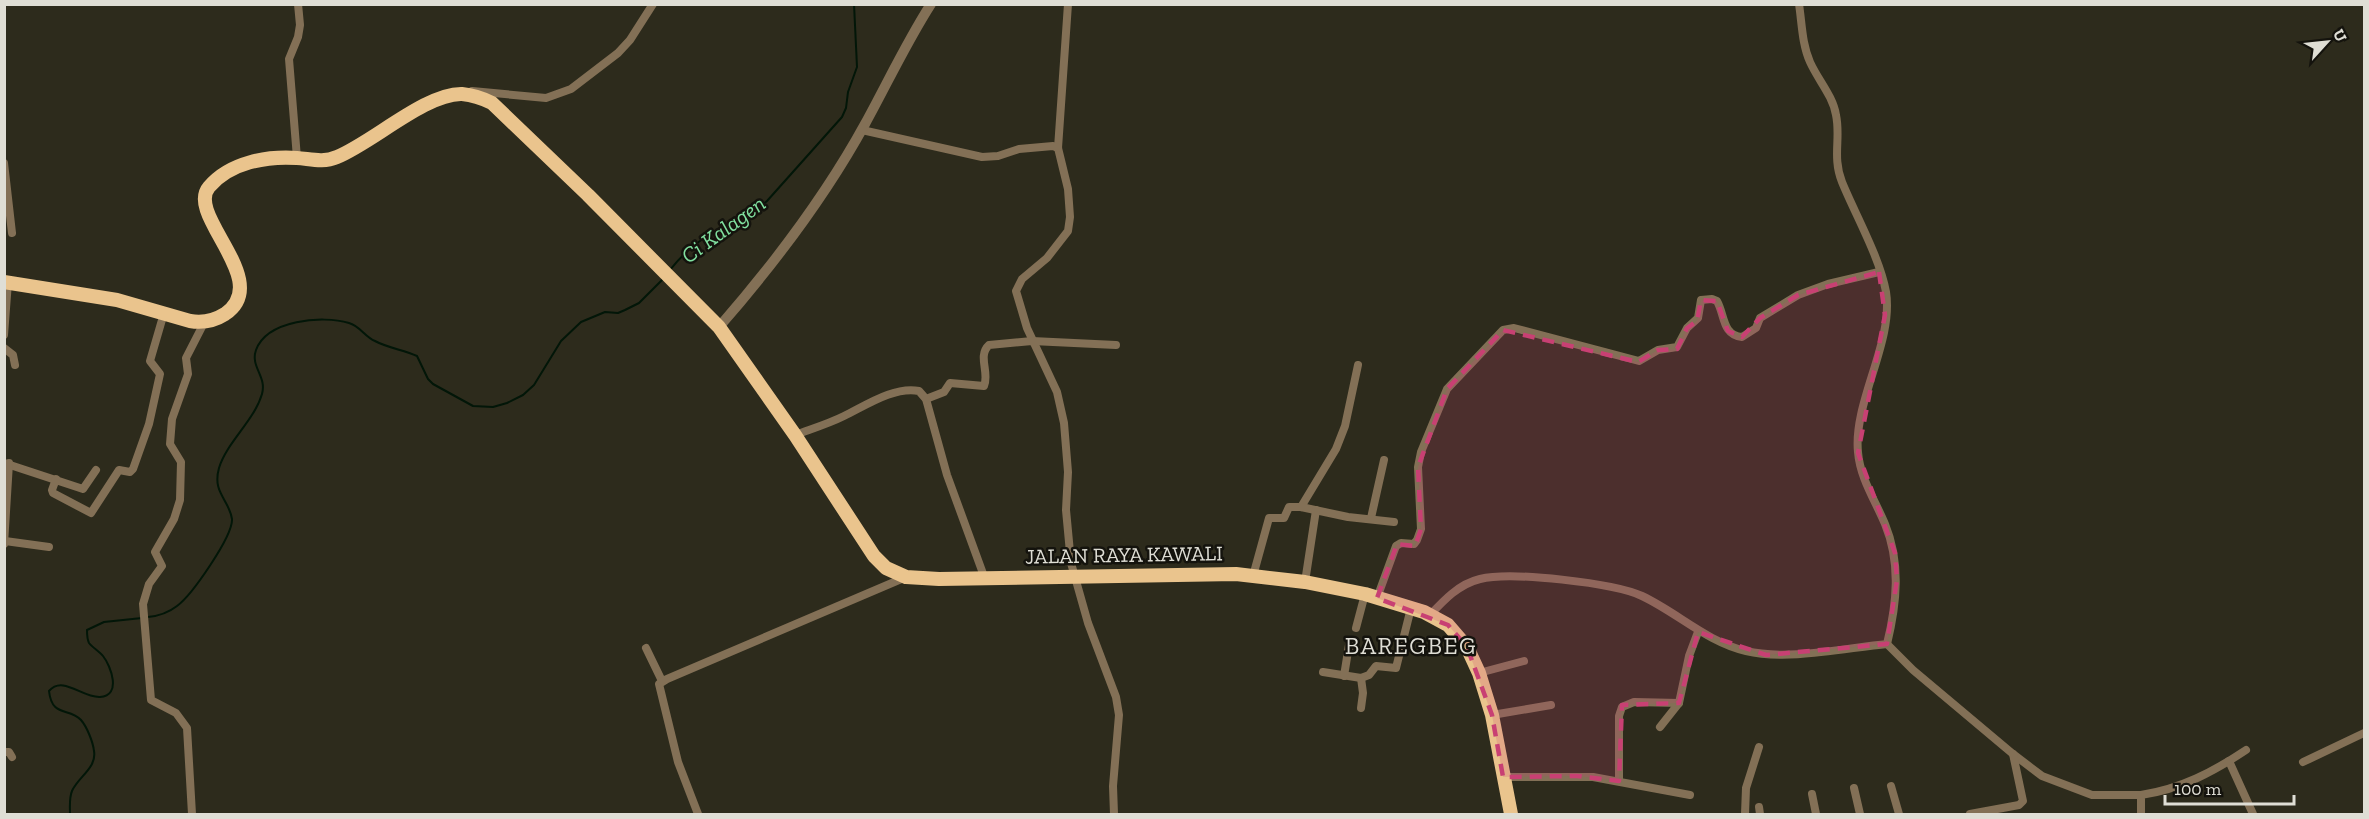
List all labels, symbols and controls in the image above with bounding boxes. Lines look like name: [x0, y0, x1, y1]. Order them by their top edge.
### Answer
north arrow: [2297, 12, 2357, 72]
text: U: [2329, 26, 2351, 45]
water label: Ci Kalagen: [676, 190, 771, 269]
street label: JALAN RAYA KAWALI: [1025, 540, 1223, 569]
district label: BAREGBEG: [1345, 631, 1477, 660]
scale bar: [2165, 768, 2294, 806]
text: 100 m: [2174, 778, 2222, 800]

